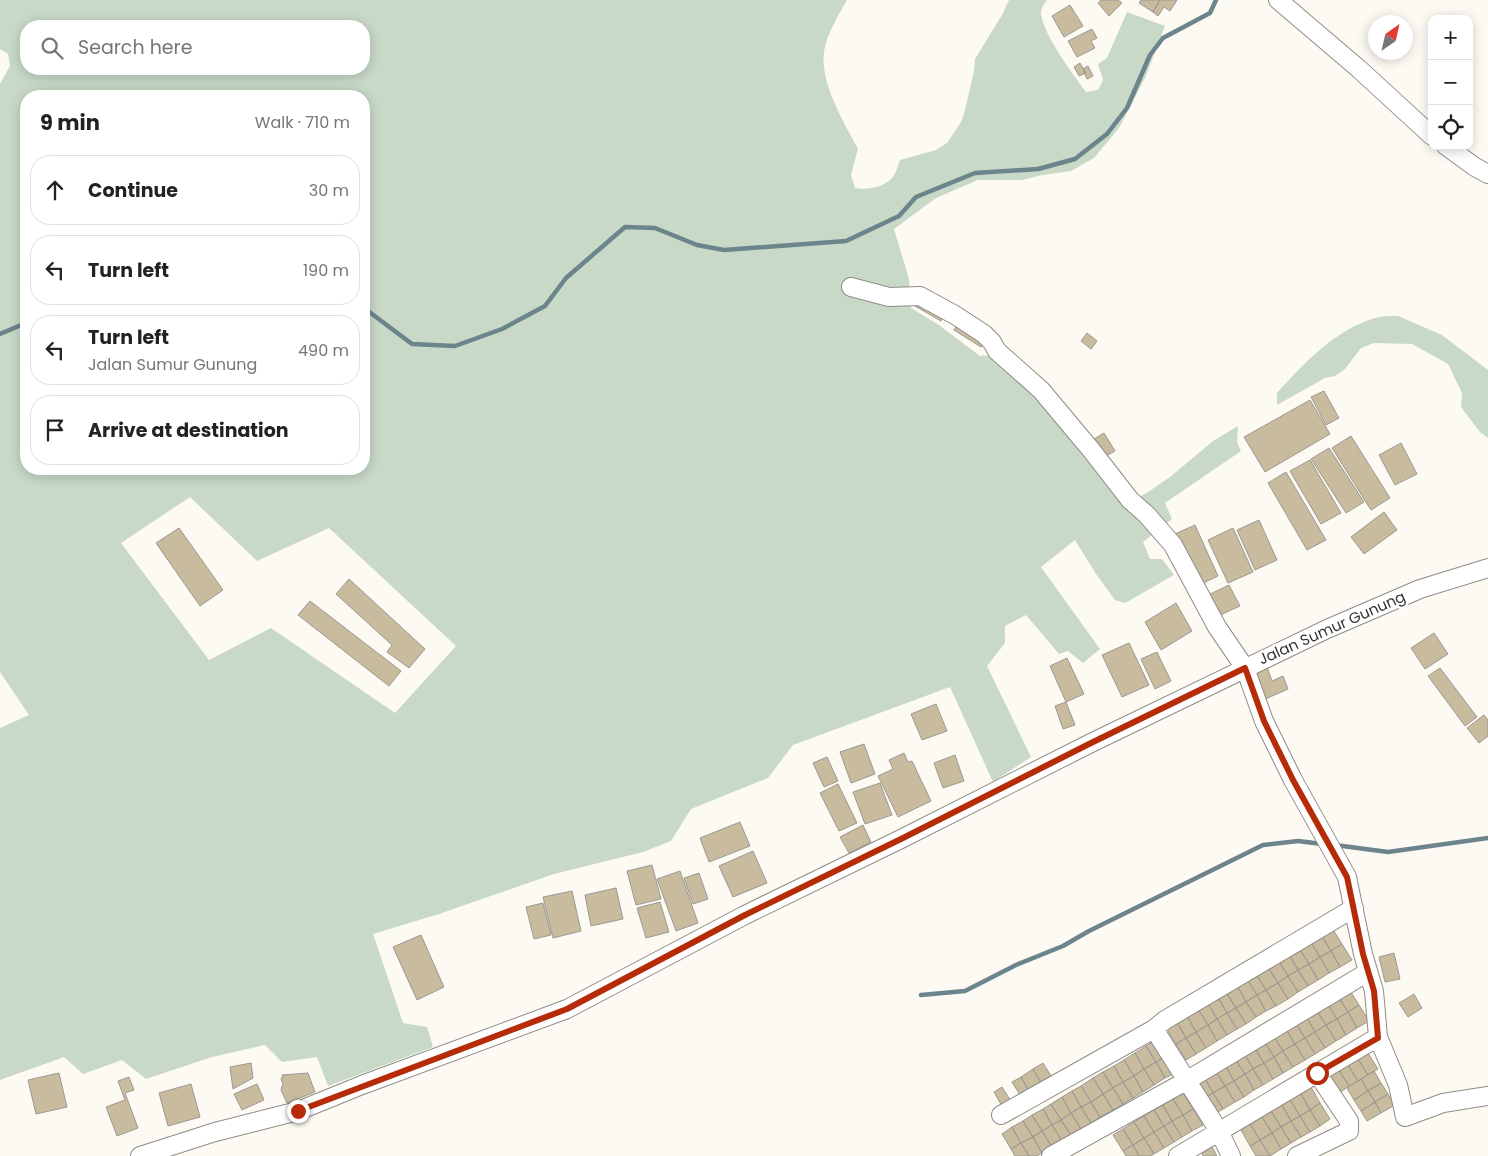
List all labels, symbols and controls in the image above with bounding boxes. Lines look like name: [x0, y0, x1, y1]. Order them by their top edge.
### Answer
north arrow: [1368, 15, 1413, 60]
map controls: [1428, 15, 1473, 150]
button: +: [1428, 15, 1473, 60]
search box: [20, 20, 370, 75]
icon: search: [38, 34, 66, 62]
text: Search here: [78, 34, 192, 61]
button: −: [1428, 60, 1473, 105]
button: locate: [1428, 105, 1473, 150]
text: 9 min: [40, 108, 100, 137]
text: Walk · 710 m: [255, 111, 350, 134]
icon: ahead: [41, 176, 69, 204]
text: Continue: [88, 177, 178, 204]
text: 30 m: [309, 179, 349, 202]
icon: left: [41, 256, 69, 284]
text: Turn left: [88, 257, 169, 284]
text: 190 m: [303, 259, 349, 282]
text: Turn left: [88, 324, 169, 351]
icon: left: [41, 336, 69, 364]
text: 490 m: [298, 339, 349, 362]
text: Jalan Sumur Gunung: [88, 353, 257, 376]
icon: arrive: [41, 416, 69, 444]
text: Arrive at destination: [88, 417, 289, 444]
street label: Jalan Sumur Gunung: [1255, 586, 1409, 669]
route start: [1306, 1062, 1329, 1085]
route end: [287, 1100, 310, 1123]

